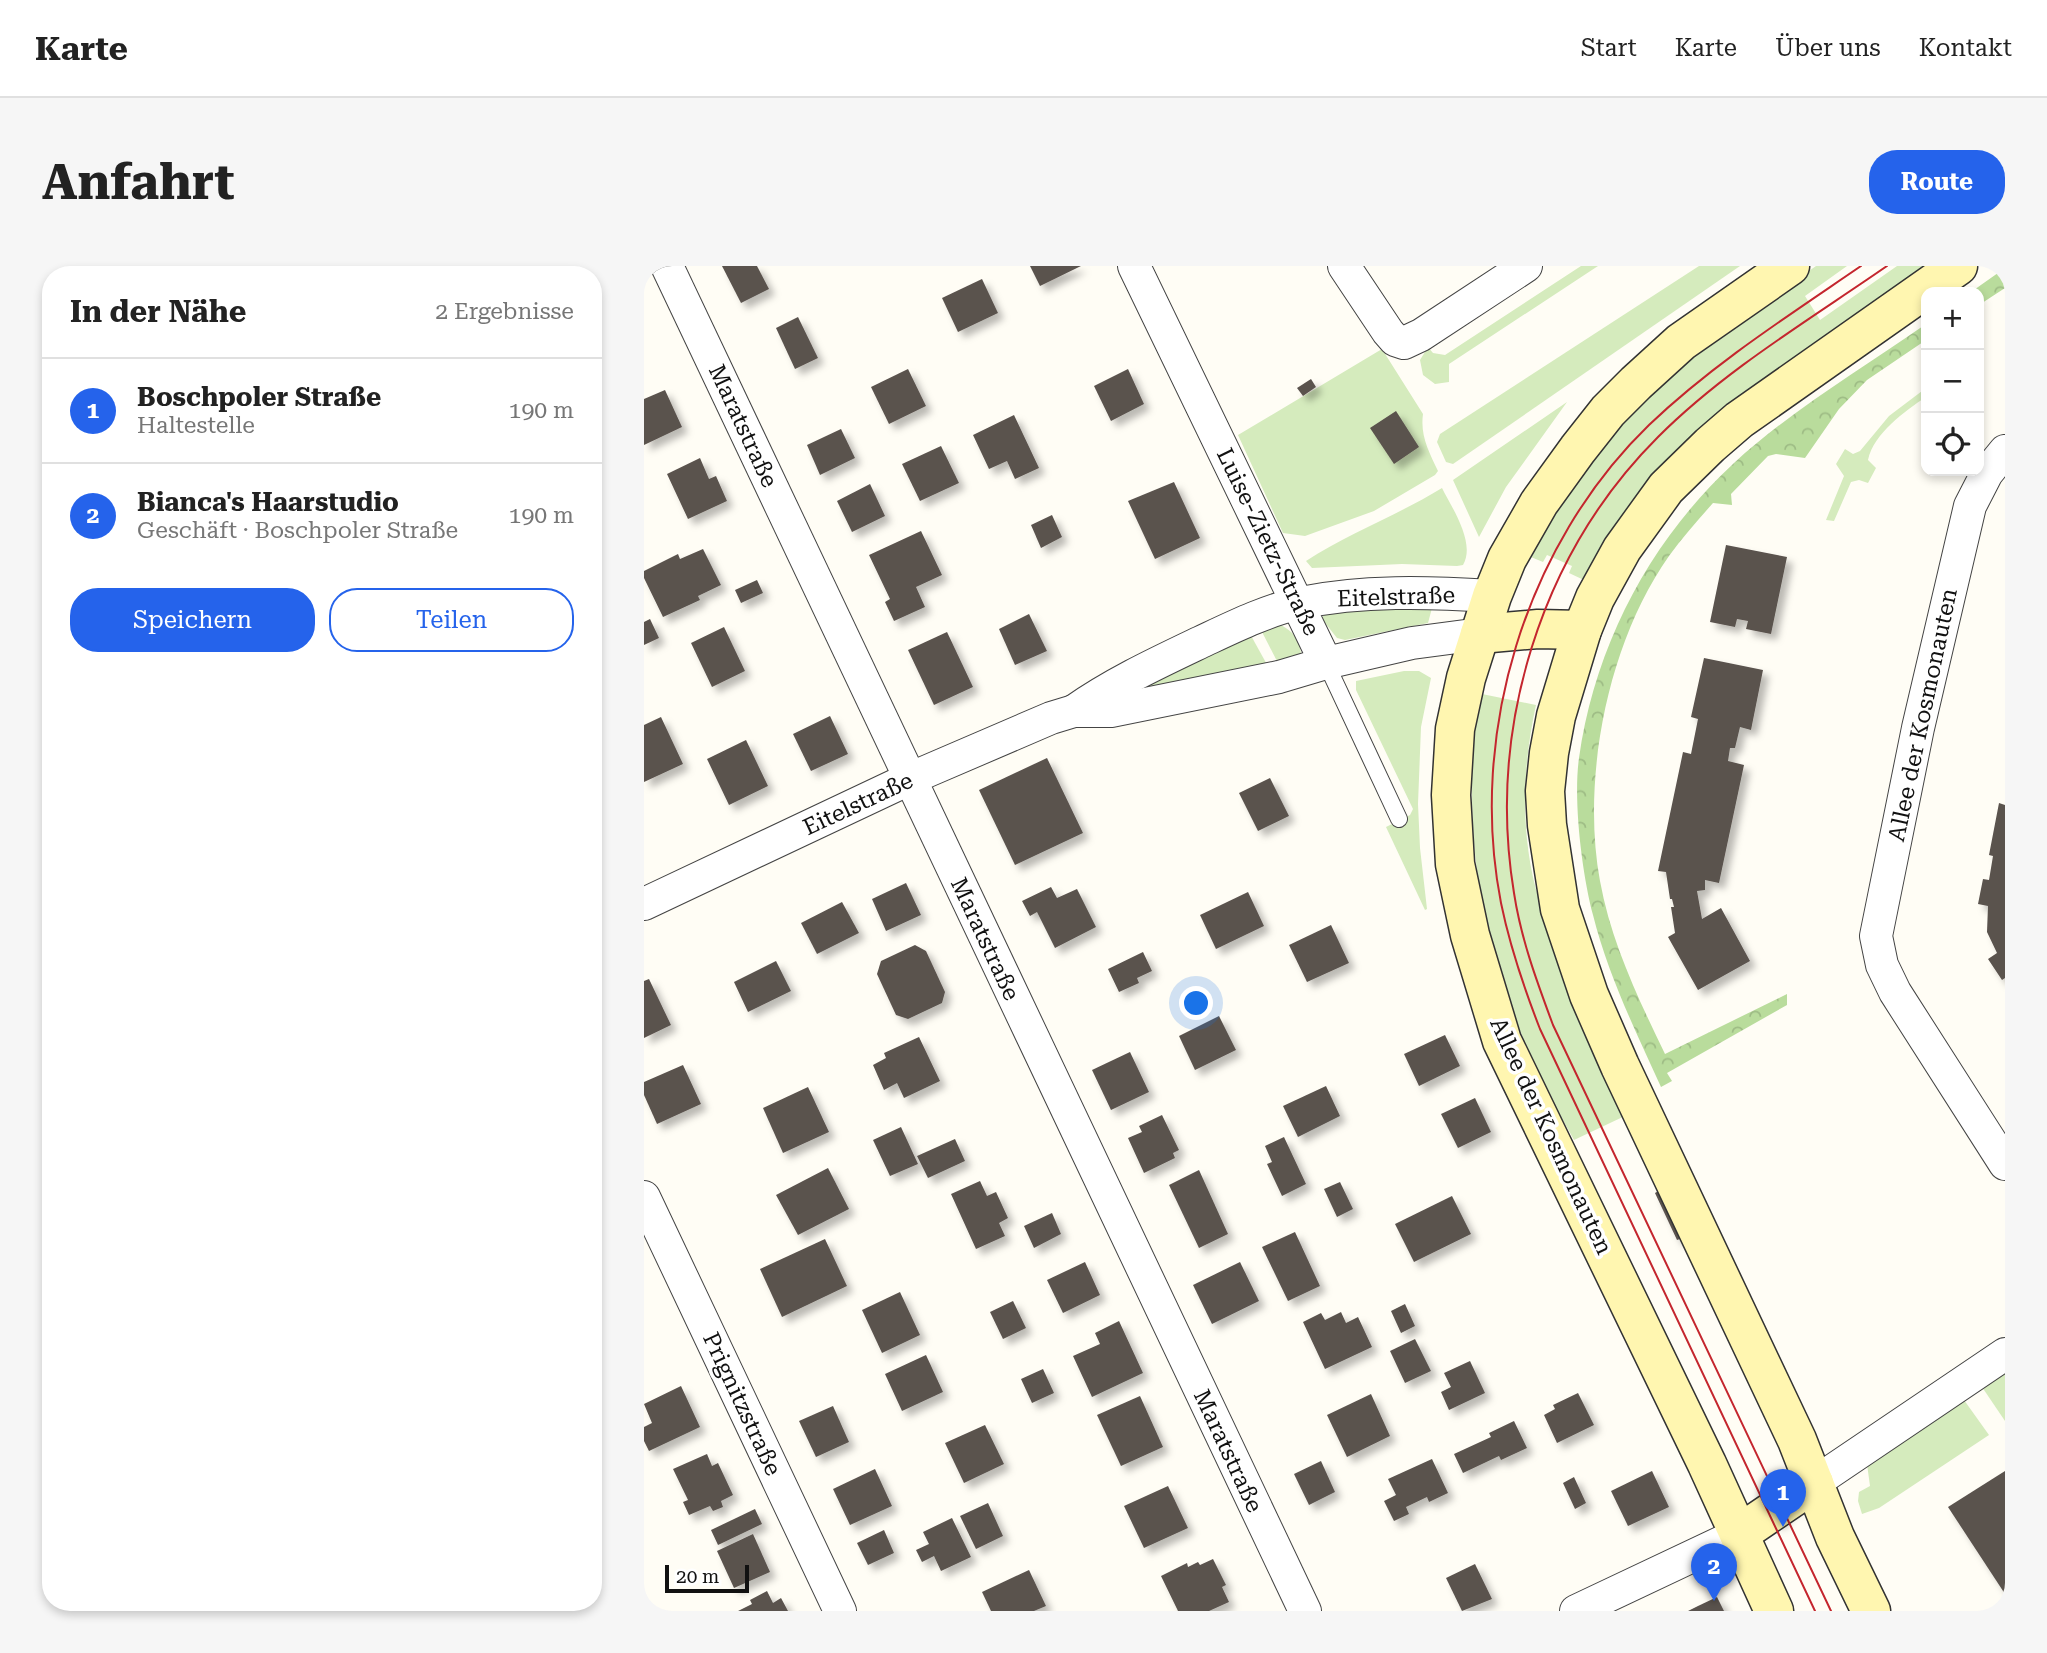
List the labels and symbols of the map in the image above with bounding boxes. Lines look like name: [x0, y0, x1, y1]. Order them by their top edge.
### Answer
street label: Maratstraße: [703, 360, 783, 492]
street label: Luise-Zietz-Straße: [1211, 444, 1325, 640]
street label: Eitelstraße: [1337, 581, 1455, 613]
street label: Allee der Kosmonauten: [1883, 586, 1963, 844]
street label: Eitelstraße: [799, 767, 917, 841]
street label: Maratstraße: [945, 873, 1025, 1005]
your location: [1179, 986, 1213, 1020]
street label: Allee der Kosmonauten: [1484, 1013, 1618, 1259]
street label: Prignitzstraße: [697, 1328, 787, 1480]
street label: Maratstraße: [1188, 1385, 1268, 1517]
pin: 1: [1760, 1469, 1806, 1527]
pin: 2: [1691, 1543, 1737, 1601]
scale bar: [665, 1562, 749, 1594]

